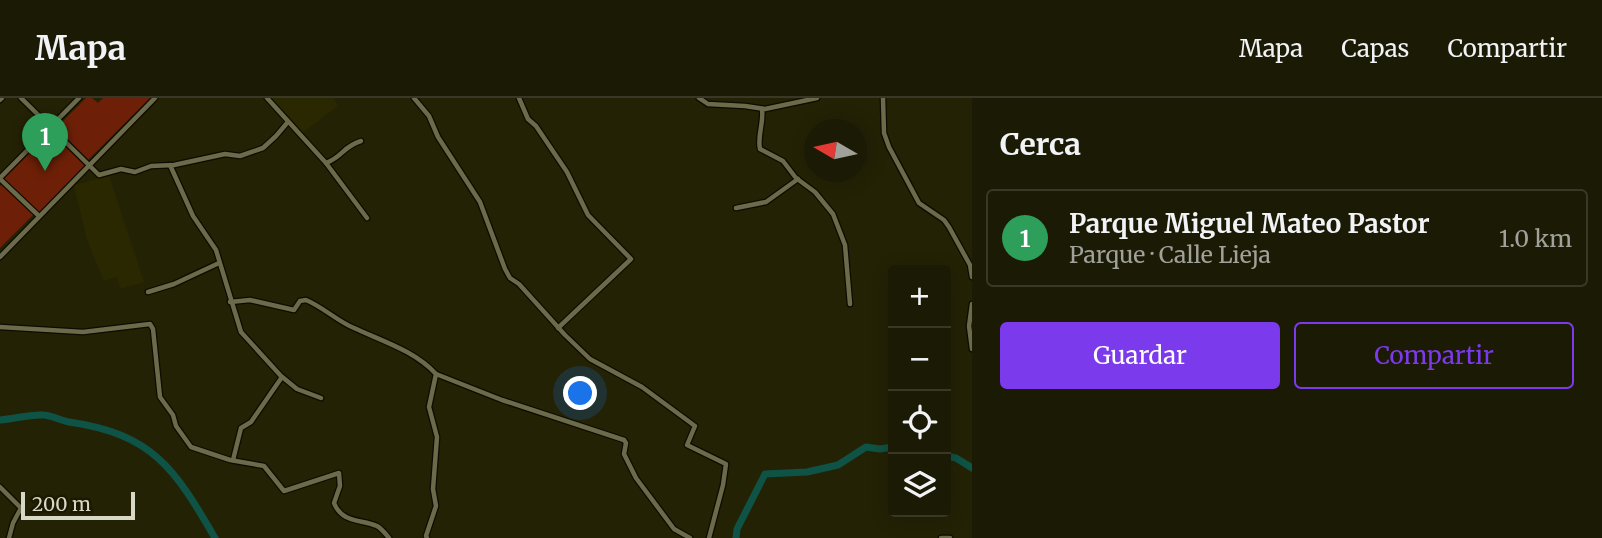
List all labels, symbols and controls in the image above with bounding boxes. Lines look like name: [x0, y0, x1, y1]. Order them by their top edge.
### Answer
text: Mapa: [35, 28, 126, 69]
text: Mapa: [1239, 33, 1303, 64]
text: Capas: [1341, 33, 1409, 64]
text: Compartir: [1447, 33, 1567, 64]
pin: 1: [22, 113, 68, 171]
north arrow: [804, 119, 867, 182]
text: Cerca: [1000, 125, 1081, 163]
text: Parque Miguel Mateo Pastor: [1069, 207, 1430, 240]
text: 1: [1020, 224, 1030, 253]
text: 1.0 km: [1499, 224, 1572, 253]
text: Parque · Calle Lieja: [1069, 240, 1271, 269]
map controls: [888, 265, 951, 517]
button: +: [888, 265, 951, 328]
button: Guardar: [1000, 322, 1280, 389]
button: Compartir: [1294, 322, 1574, 389]
button: −: [888, 328, 951, 391]
your location: [563, 376, 597, 410]
button: locate: [888, 391, 951, 454]
button: layers: [888, 454, 951, 517]
scale bar: [21, 489, 135, 521]
text: 200 m: [32, 492, 91, 516]

